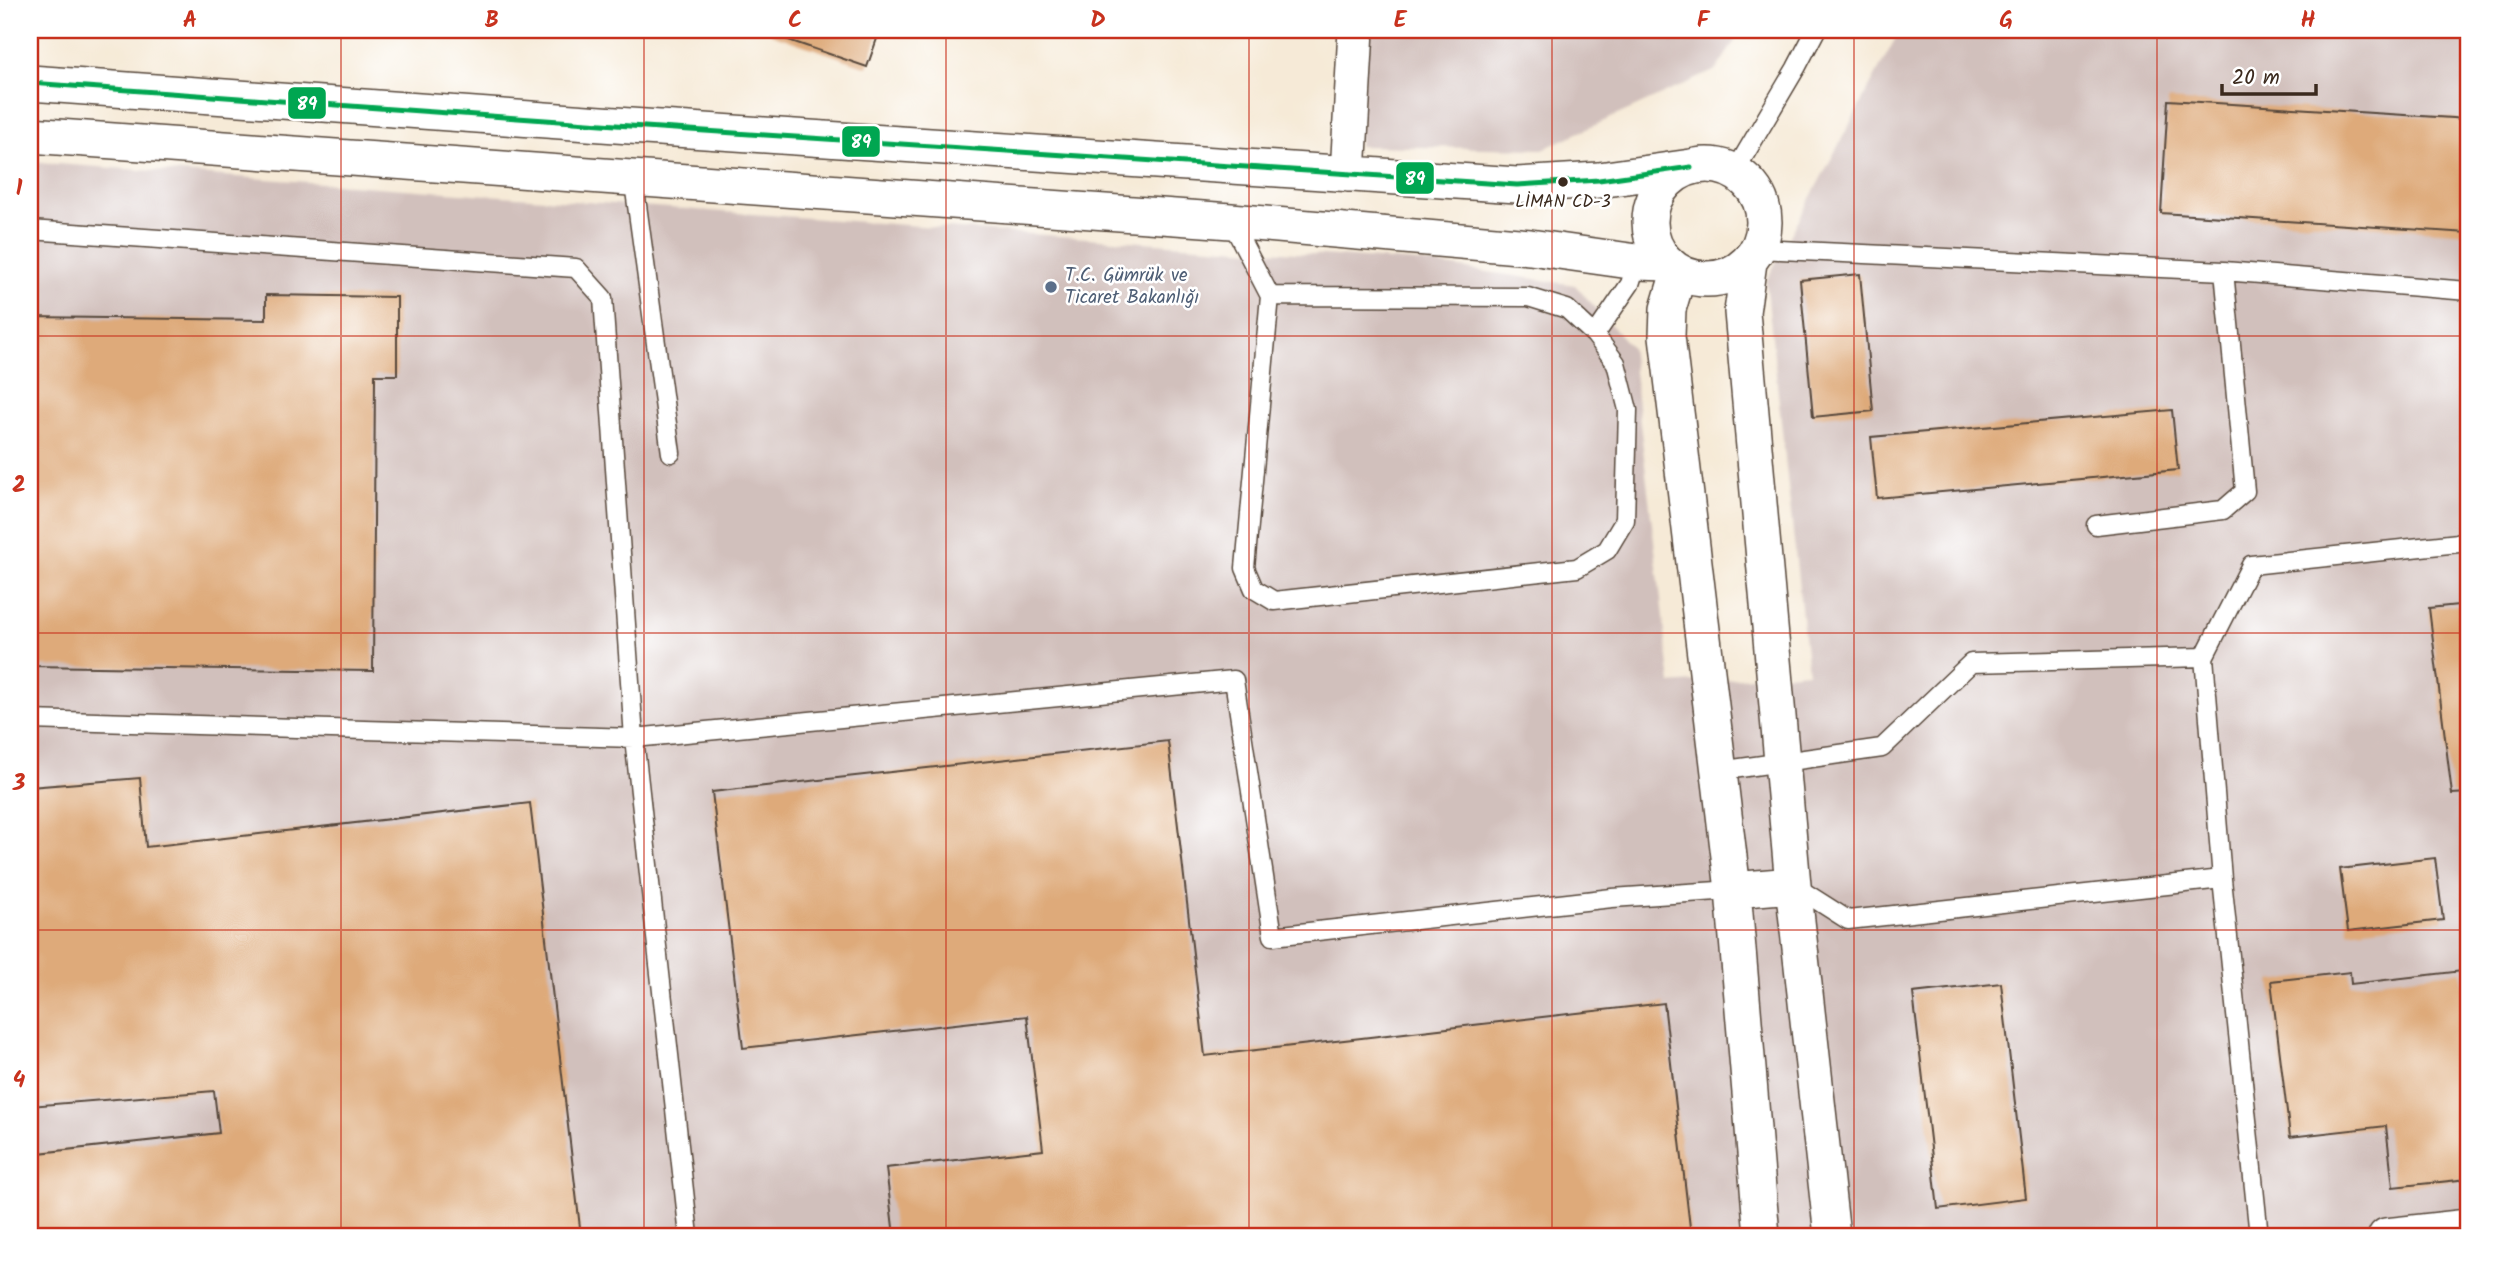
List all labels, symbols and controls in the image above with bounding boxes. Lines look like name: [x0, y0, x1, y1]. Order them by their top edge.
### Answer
text: A: [183, 3, 197, 39]
text: B: [485, 3, 499, 39]
text: C: [788, 3, 802, 39]
text: D: [1090, 3, 1106, 39]
text: E: [1394, 3, 1408, 39]
text: F: [1697, 3, 1711, 39]
text: G: [1999, 3, 2013, 39]
text: H: [2301, 3, 2316, 39]
scale bar: [2222, 52, 2316, 96]
text: 20 m: [2232, 62, 2280, 95]
line badge: 89: [287, 86, 327, 120]
text: 89: [297, 90, 318, 120]
line badge: 89: [841, 125, 881, 158]
text: 89: [851, 128, 872, 158]
line badge: 89: [1395, 161, 1435, 195]
text: 89: [1405, 165, 1426, 195]
text: 1: [16, 171, 23, 207]
marker: LİMAN CD-3: [1556, 175, 1570, 189]
place label: LİMAN CD-3: [1515, 189, 1611, 216]
place label: T.C. Gümrük ve Ticaret Bakanlığı: [1065, 261, 1199, 313]
marker: T.C. Gümrük ve Ticaret Bakanlığı: [1043, 279, 1059, 295]
text: 2: [12, 468, 26, 504]
text: 3: [12, 766, 26, 802]
text: 4: [13, 1063, 26, 1099]

